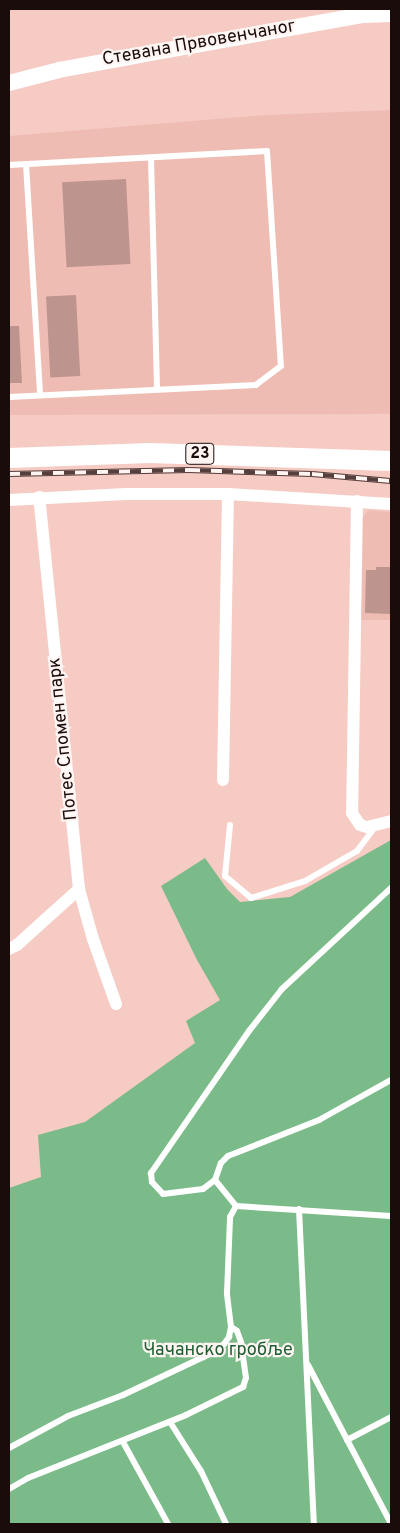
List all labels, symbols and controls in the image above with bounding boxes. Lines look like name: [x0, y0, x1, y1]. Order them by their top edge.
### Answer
street label: Стевана Првовенчаног: [101, 16, 297, 72]
road number: 23: [185, 440, 215, 468]
street label: Потес Спомен парк: [45, 656, 83, 822]
park label: Чачанско гробље: [143, 1340, 293, 1362]

